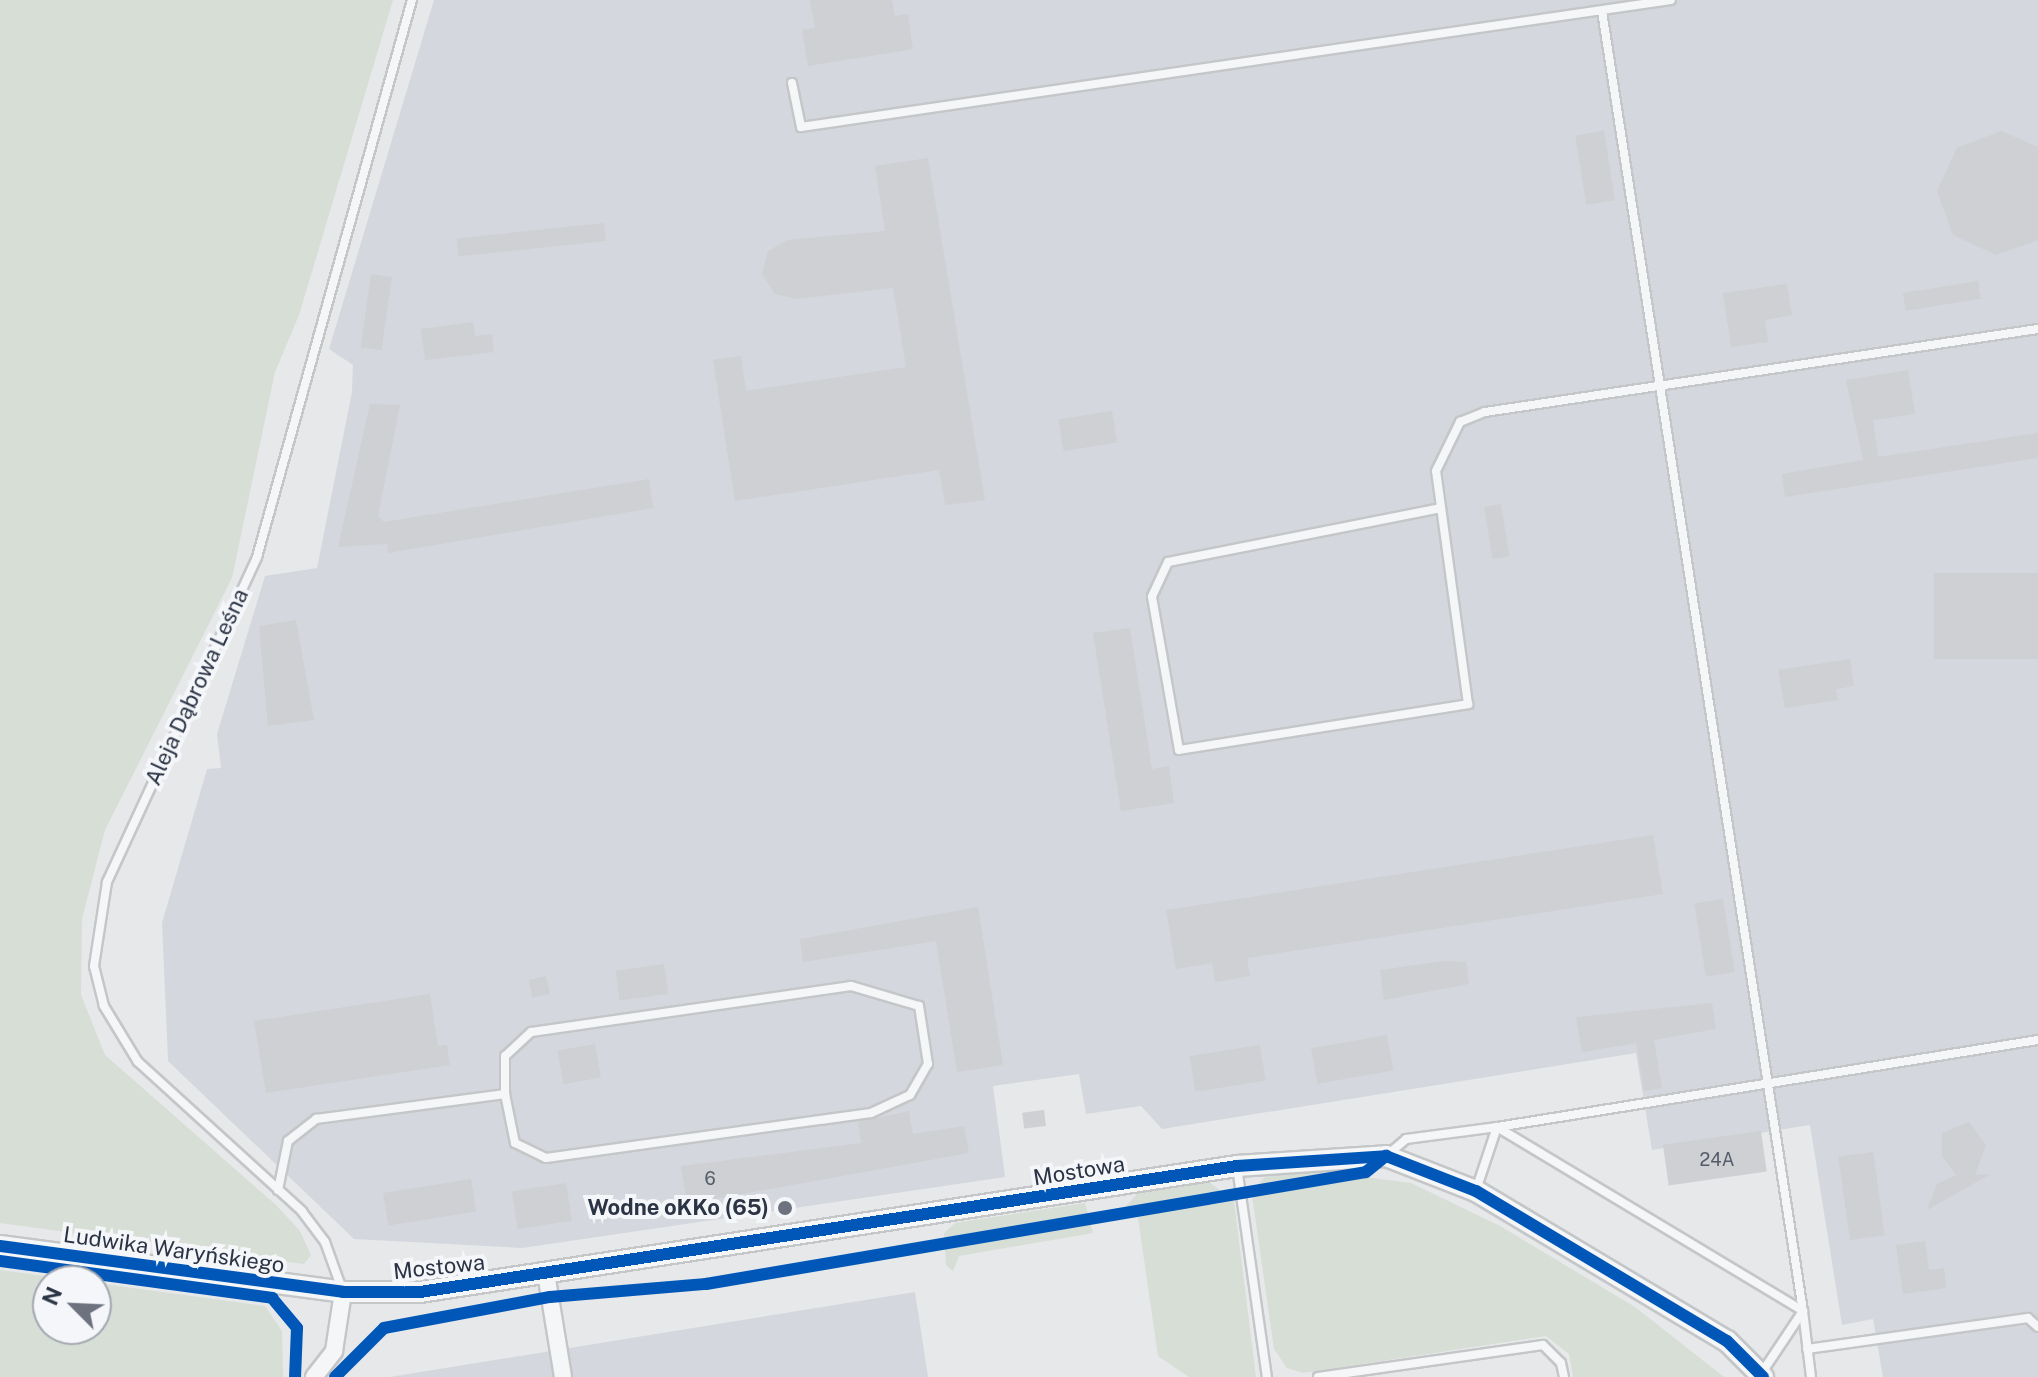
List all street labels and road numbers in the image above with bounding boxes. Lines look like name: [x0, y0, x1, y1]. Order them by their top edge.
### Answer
street label: Aleja Dąbrowa Leśna: [140, 585, 254, 789]
street label: Mostowa: [1031, 1151, 1127, 1191]
street label: Ludwika Waryńskiego: [62, 1221, 286, 1279]
street label: Mostowa: [392, 1249, 486, 1285]

